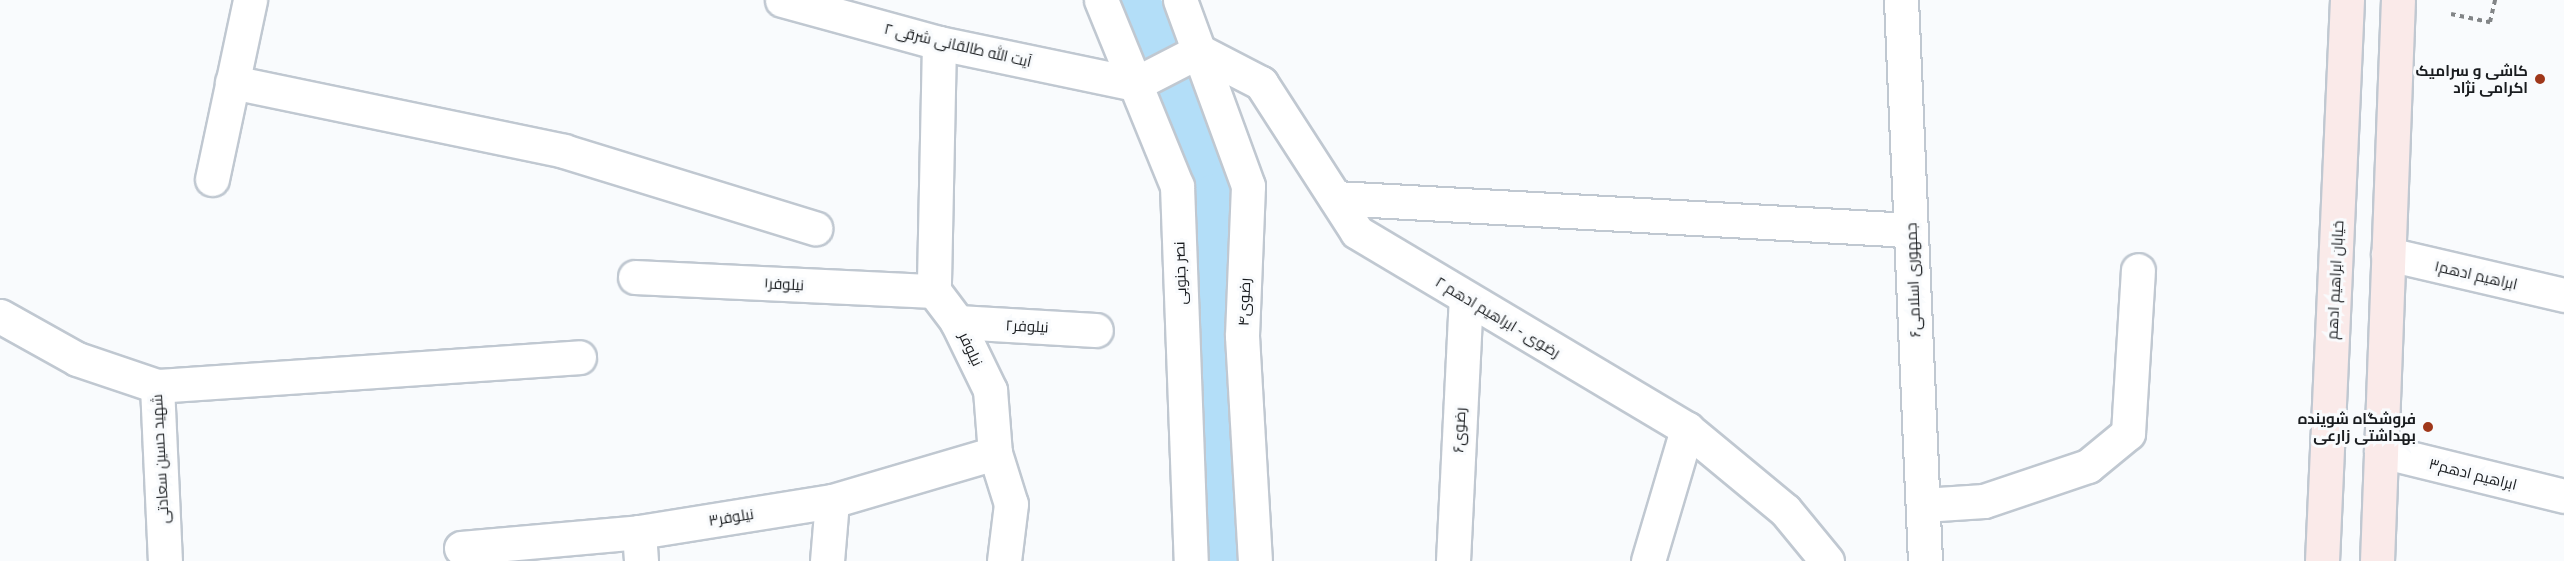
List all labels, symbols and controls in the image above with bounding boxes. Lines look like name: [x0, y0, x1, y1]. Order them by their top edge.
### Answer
street label: آیت الله طالقانی شرقی ۲: [883, 19, 1033, 71]
place label: کاشی و سرامیک اکرامی نژاد: [2416, 61, 2528, 96]
marker: کاشی و سرامیک اکرامی نژاد: [2533, 72, 2547, 86]
street label: خیابان ابراهیم ادهم: [2323, 220, 2347, 340]
street label: جمهوری اسلامی۶: [1902, 222, 1924, 338]
street label: نصر جنوبی: [1170, 241, 1190, 305]
street label: ابراهیم ادهم۱: [2433, 257, 2519, 293]
street label: رضوی - ابراهیم ادهم ۲: [1432, 273, 1564, 361]
street label: نیلوفر۱: [764, 274, 804, 294]
street label: رضوی۴: [1234, 278, 1254, 326]
street label: نیلوفر۲: [1005, 316, 1049, 336]
street label: نیلوفر: [955, 329, 987, 369]
street label: شهید حسین سعادتی: [148, 394, 172, 524]
street label: رضوی۶: [1449, 407, 1469, 453]
place label: فروشگاه شوینده بهداشتی زارعی: [2298, 409, 2416, 444]
marker: فروشگاه شوینده بهداشتی زارعی: [2421, 420, 2435, 434]
street label: ابراهیم ادهم۳: [2427, 454, 2519, 494]
street label: نیلوفر۳: [707, 505, 755, 529]

